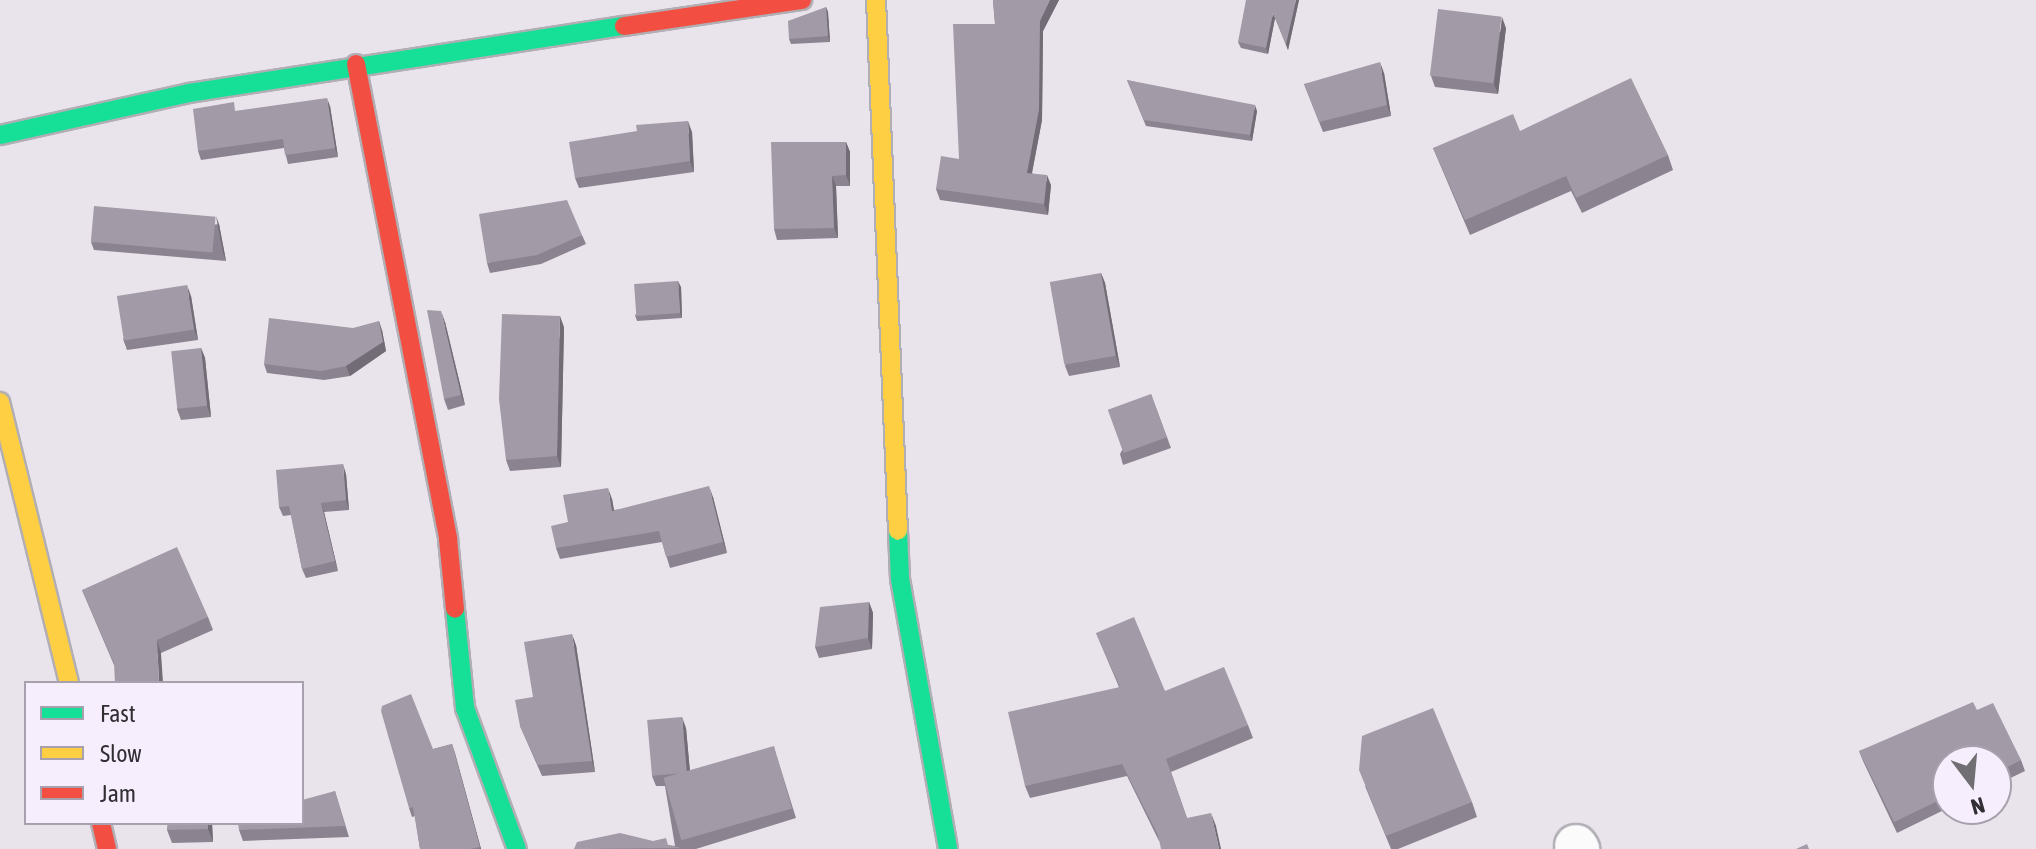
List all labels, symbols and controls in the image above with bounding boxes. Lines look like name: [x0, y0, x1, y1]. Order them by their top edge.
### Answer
legend: [24, 681, 304, 825]
text: Fast: [100, 700, 136, 727]
text: Slow: [100, 740, 142, 767]
north arrow: [1932, 745, 2012, 825]
text: Jam: [100, 780, 136, 807]
text: N: [1968, 792, 1988, 820]

